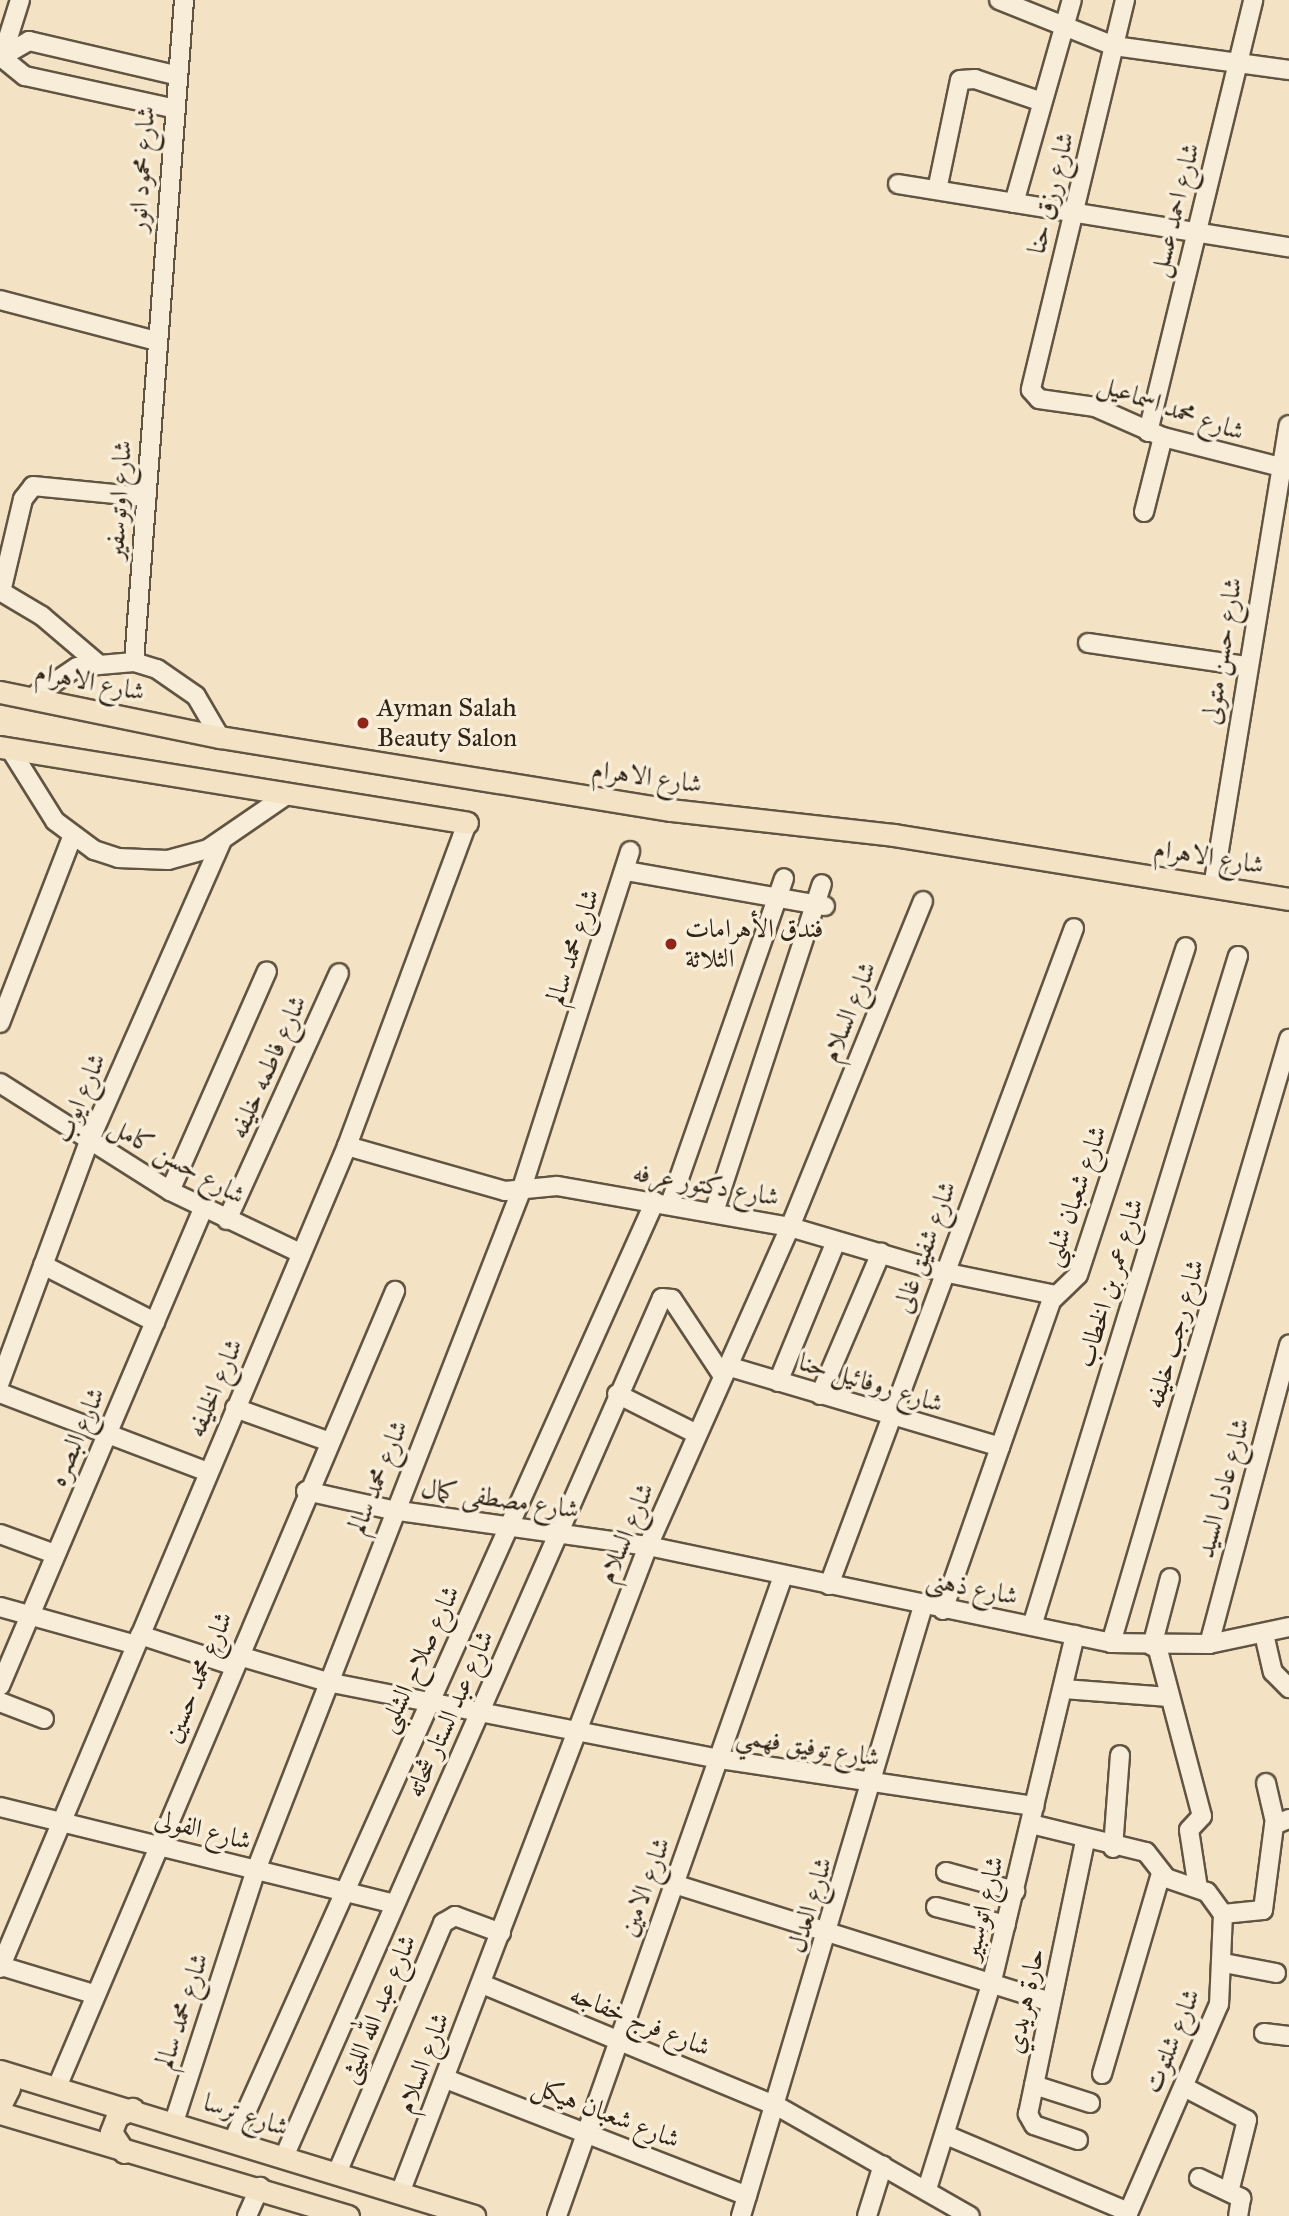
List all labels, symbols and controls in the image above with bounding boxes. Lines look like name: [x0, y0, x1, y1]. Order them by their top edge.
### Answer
street label: شارع محمود انور: [122, 105, 162, 233]
street label: شارع رزق حنا: [1021, 129, 1081, 257]
street label: شارع احمد عسل: [1143, 140, 1207, 280]
street label: شارع محمد اسماعيل: [1094, 368, 1248, 448]
street label: شارع اوتوسفير: [99, 439, 139, 561]
street label: شارع حسن متولى: [1195, 575, 1249, 727]
street label: شارع الاهرام: [32, 656, 148, 708]
place label: Ayman Salah Beauty Salon: [377, 692, 517, 754]
marker: Ayman Salah Beauty Salon: [355, 715, 371, 731]
street label: شارع الاهرام: [590, 754, 704, 800]
street label: شارع الاهرام: [1152, 833, 1266, 881]
street label: شارع محمد سالم: [540, 885, 606, 1009]
place label: فندق الأهرامات الثلاثة: [685, 913, 824, 974]
marker: فندق الأهرامات الثلاثة: [663, 936, 679, 952]
street label: شارع السلام: [815, 957, 883, 1067]
street label: شارع فاطمه خليفه: [223, 991, 313, 1143]
street label: شارع ايوب: [47, 1048, 113, 1148]
street label: شارع حسن كامل: [103, 1111, 251, 1211]
street label: شارع شعبان شلبى: [1036, 1122, 1114, 1270]
street label: شارع دكتور عرفه: [630, 1157, 782, 1213]
street label: شارع شفيق غالى: [887, 1177, 963, 1317]
street label: شارع عمر بن الخطاب: [1069, 1195, 1151, 1371]
street label: شارع رجب خليفه: [1139, 1256, 1211, 1412]
street label: شارع الخليفه: [180, 1334, 250, 1442]
street label: شارع روفائيل حنا: [795, 1346, 947, 1420]
street label: شارع البصره: [42, 1383, 112, 1491]
street label: شارع عادل السيد: [1189, 1415, 1257, 1561]
street label: شارع محمد سالم: [341, 1416, 415, 1538]
street label: شارع مصطفى كمال: [419, 1472, 581, 1526]
street label: شارع السلام: [591, 1478, 661, 1588]
street label: شارع ذهنى: [923, 1564, 1021, 1612]
street label: شارع صلاح الشلبى: [371, 1581, 467, 1737]
street label: شارع محمد حسين: [156, 1607, 240, 1747]
street label: شارع عبد الستار شحاته: [399, 1626, 501, 1802]
street label: شارع توفيق فهمي: [734, 1720, 882, 1774]
street label: شارع الفولى: [151, 1803, 255, 1857]
street label: شارع الامين: [613, 1833, 677, 1941]
street label: شارع العدل: [781, 1853, 839, 1957]
street label: شارع اتوسبير: [955, 1853, 1011, 1963]
street label: شارع عبد الله الليثى: [333, 1930, 423, 2088]
street label: حارة هريدي: [999, 1945, 1051, 2057]
street label: شارع محمد سالم: [149, 1949, 215, 2073]
street label: شارع فرج خفاجه: [565, 1979, 715, 2063]
street label: شارع شلتوت: [1137, 1984, 1207, 2098]
street label: شارع السلام: [390, 2008, 456, 2118]
street label: شارع شعبان هيكل: [528, 2071, 684, 2155]
street label: شارع ترسا: [200, 2087, 292, 2143]

